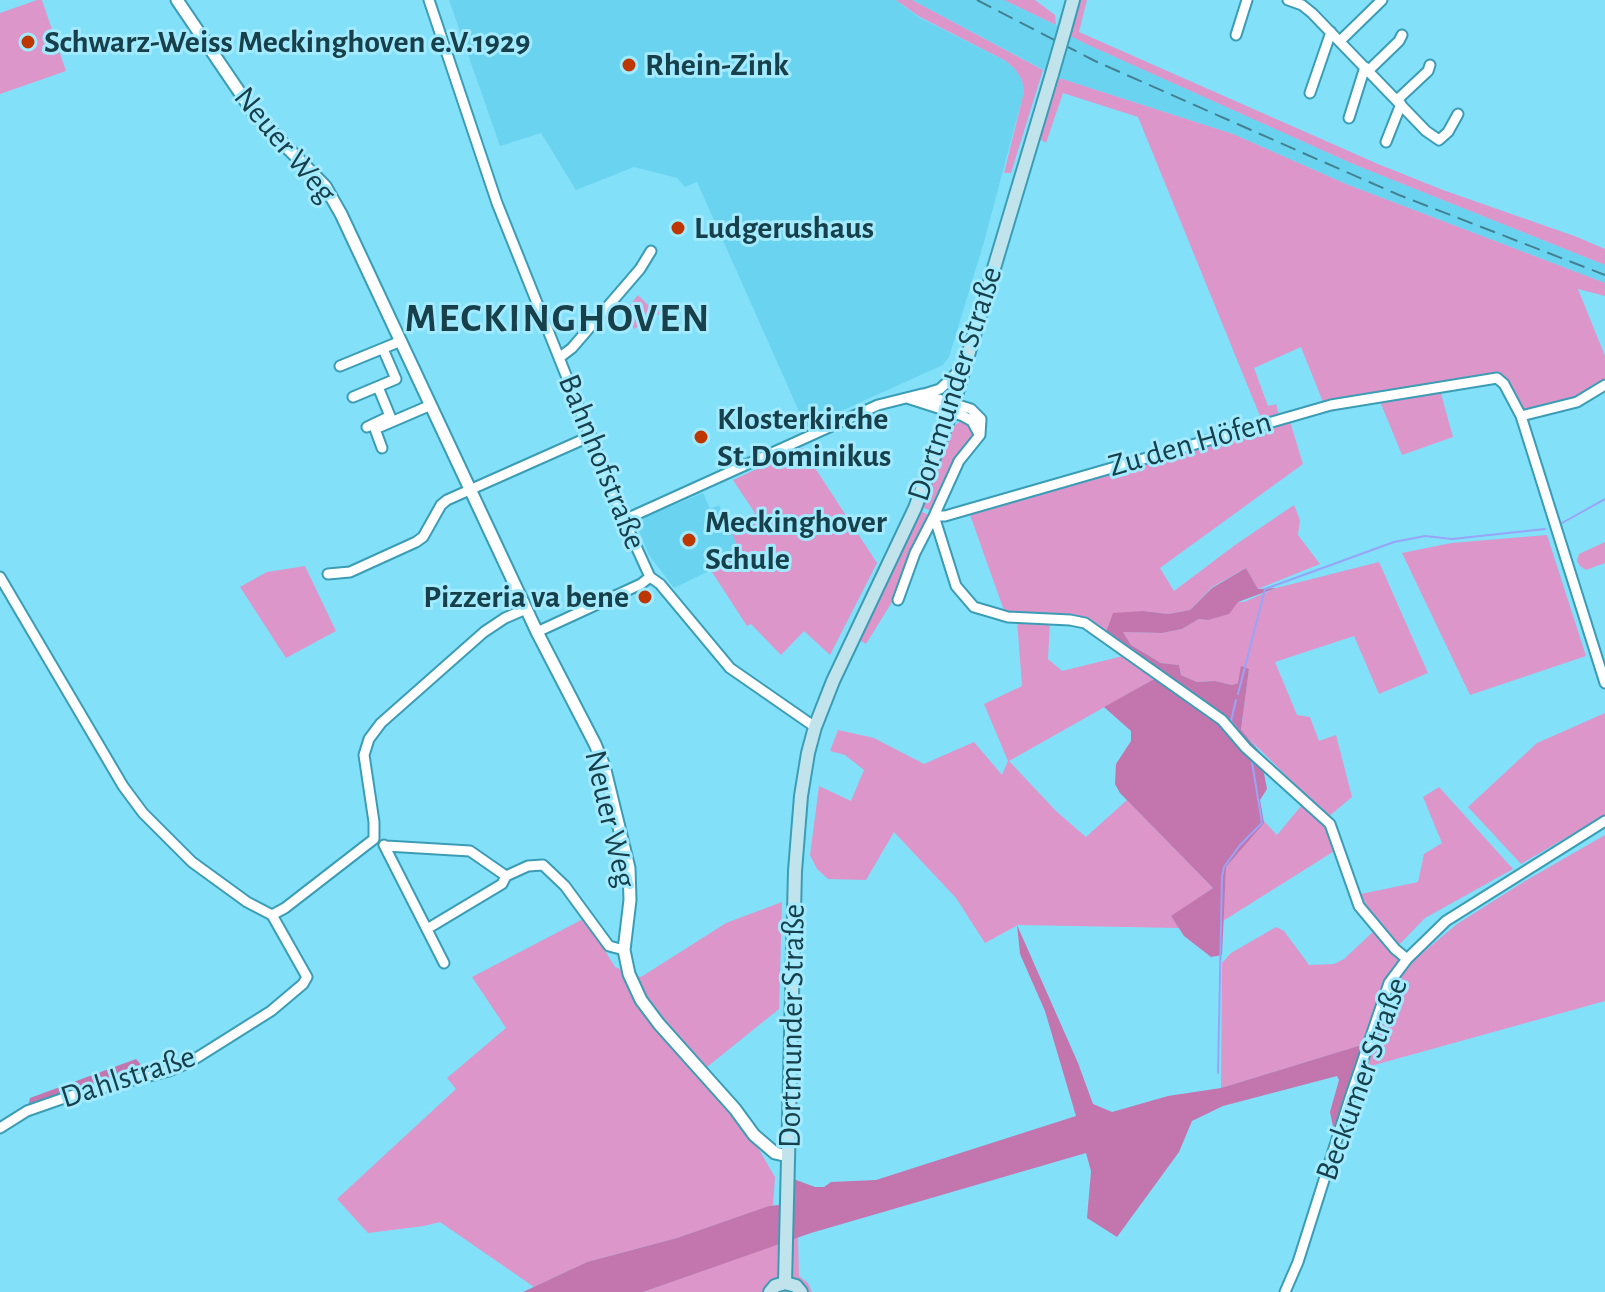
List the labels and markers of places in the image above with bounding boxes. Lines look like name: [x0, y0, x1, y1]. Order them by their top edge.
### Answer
place label: Schwarz-Weiss Meckinghoven e.V.1929: [44, 23, 531, 61]
marker: Schwarz-Weiss Meckinghoven e.V.1929: [19, 33, 37, 51]
place label: Rhein-Zink: [645, 46, 789, 84]
marker: Rhein-Zink: [620, 56, 638, 74]
place label: Ludgerushaus: [694, 209, 874, 247]
marker: Ludgerushaus: [669, 219, 687, 237]
place label: Klosterkirche St.Dominikus: [717, 400, 891, 475]
marker: Klosterkirche St.Dominikus: [692, 428, 710, 446]
place label: Meckinghover Schule: [705, 503, 887, 578]
marker: Meckinghover Schule: [680, 531, 698, 549]
place label: Pizzeria va bene: [423, 578, 629, 616]
marker: Pizzeria va bene: [636, 588, 654, 606]

